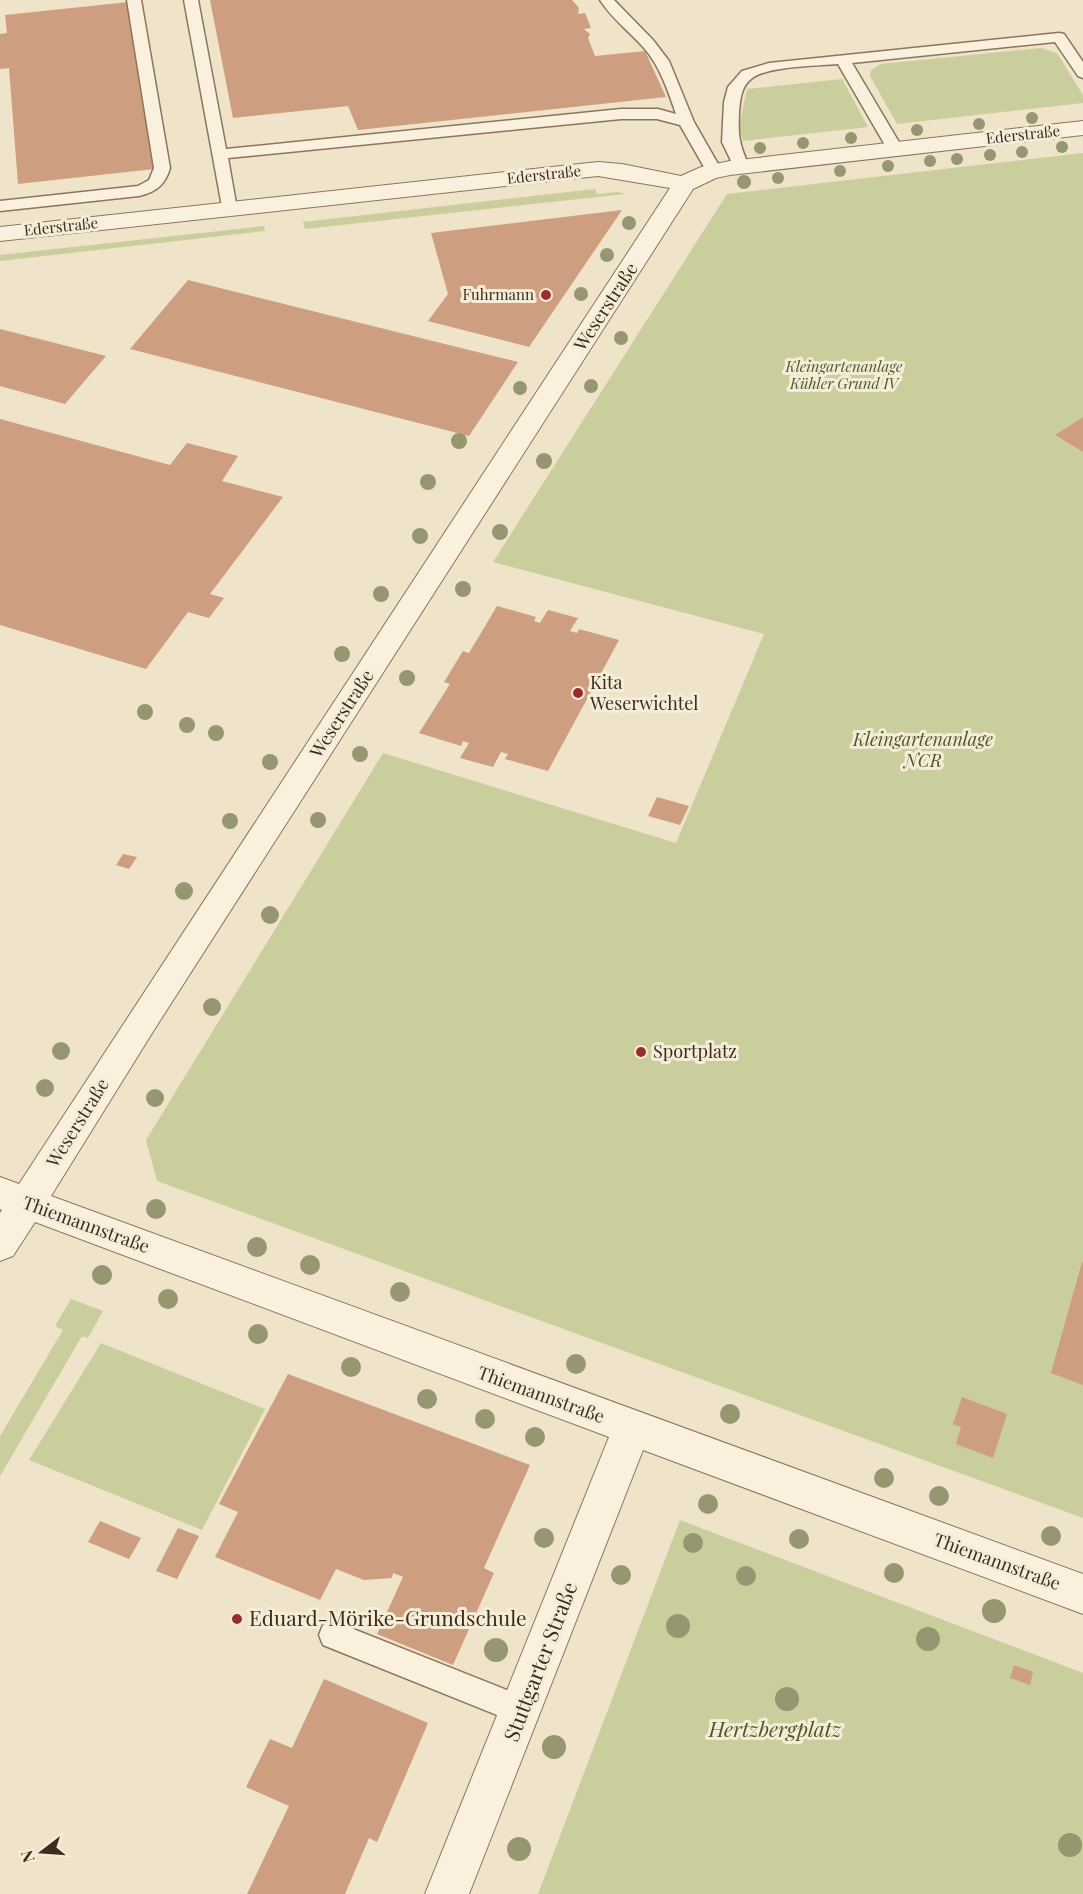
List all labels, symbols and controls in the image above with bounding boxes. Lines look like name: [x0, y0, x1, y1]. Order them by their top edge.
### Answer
street label: Ederstraße: [985, 120, 1061, 148]
street label: Ederstraße: [506, 160, 582, 188]
street label: Ederstraße: [23, 212, 99, 240]
street label: Weserstraße: [567, 258, 643, 356]
place label: Fuhrmann: [463, 284, 534, 304]
marker: Fuhrmann: [539, 288, 553, 302]
park label: Kleingartenanlage Kühler Grund IV: [785, 356, 903, 393]
street label: Weserstraße: [303, 665, 379, 763]
place label: Kita Weserwichtel: [589, 670, 698, 715]
marker: Kita Weserwichtel: [571, 686, 585, 700]
park label: Kleingartenanlage NCR: [852, 727, 993, 772]
place label: Sportplatz: [653, 1039, 737, 1063]
marker: Sportplatz: [634, 1045, 648, 1059]
street label: Weserstraße: [40, 1074, 114, 1172]
street label: Thiemannstraße: [20, 1190, 153, 1258]
street label: Thiemannstraße: [475, 1360, 608, 1428]
street label: Thiemannstraße: [931, 1527, 1064, 1595]
street label: Stuttgarter Straße: [496, 1577, 582, 1745]
place label: Eduard-Mörike-Grundschule: [249, 1603, 527, 1631]
marker: Eduard-Mörike-Grundschule: [230, 1612, 244, 1626]
park label: Hertzbergplatz: [708, 1714, 842, 1742]
north arrow: [12, 1822, 72, 1882]
text: N: [15, 1848, 39, 1865]

